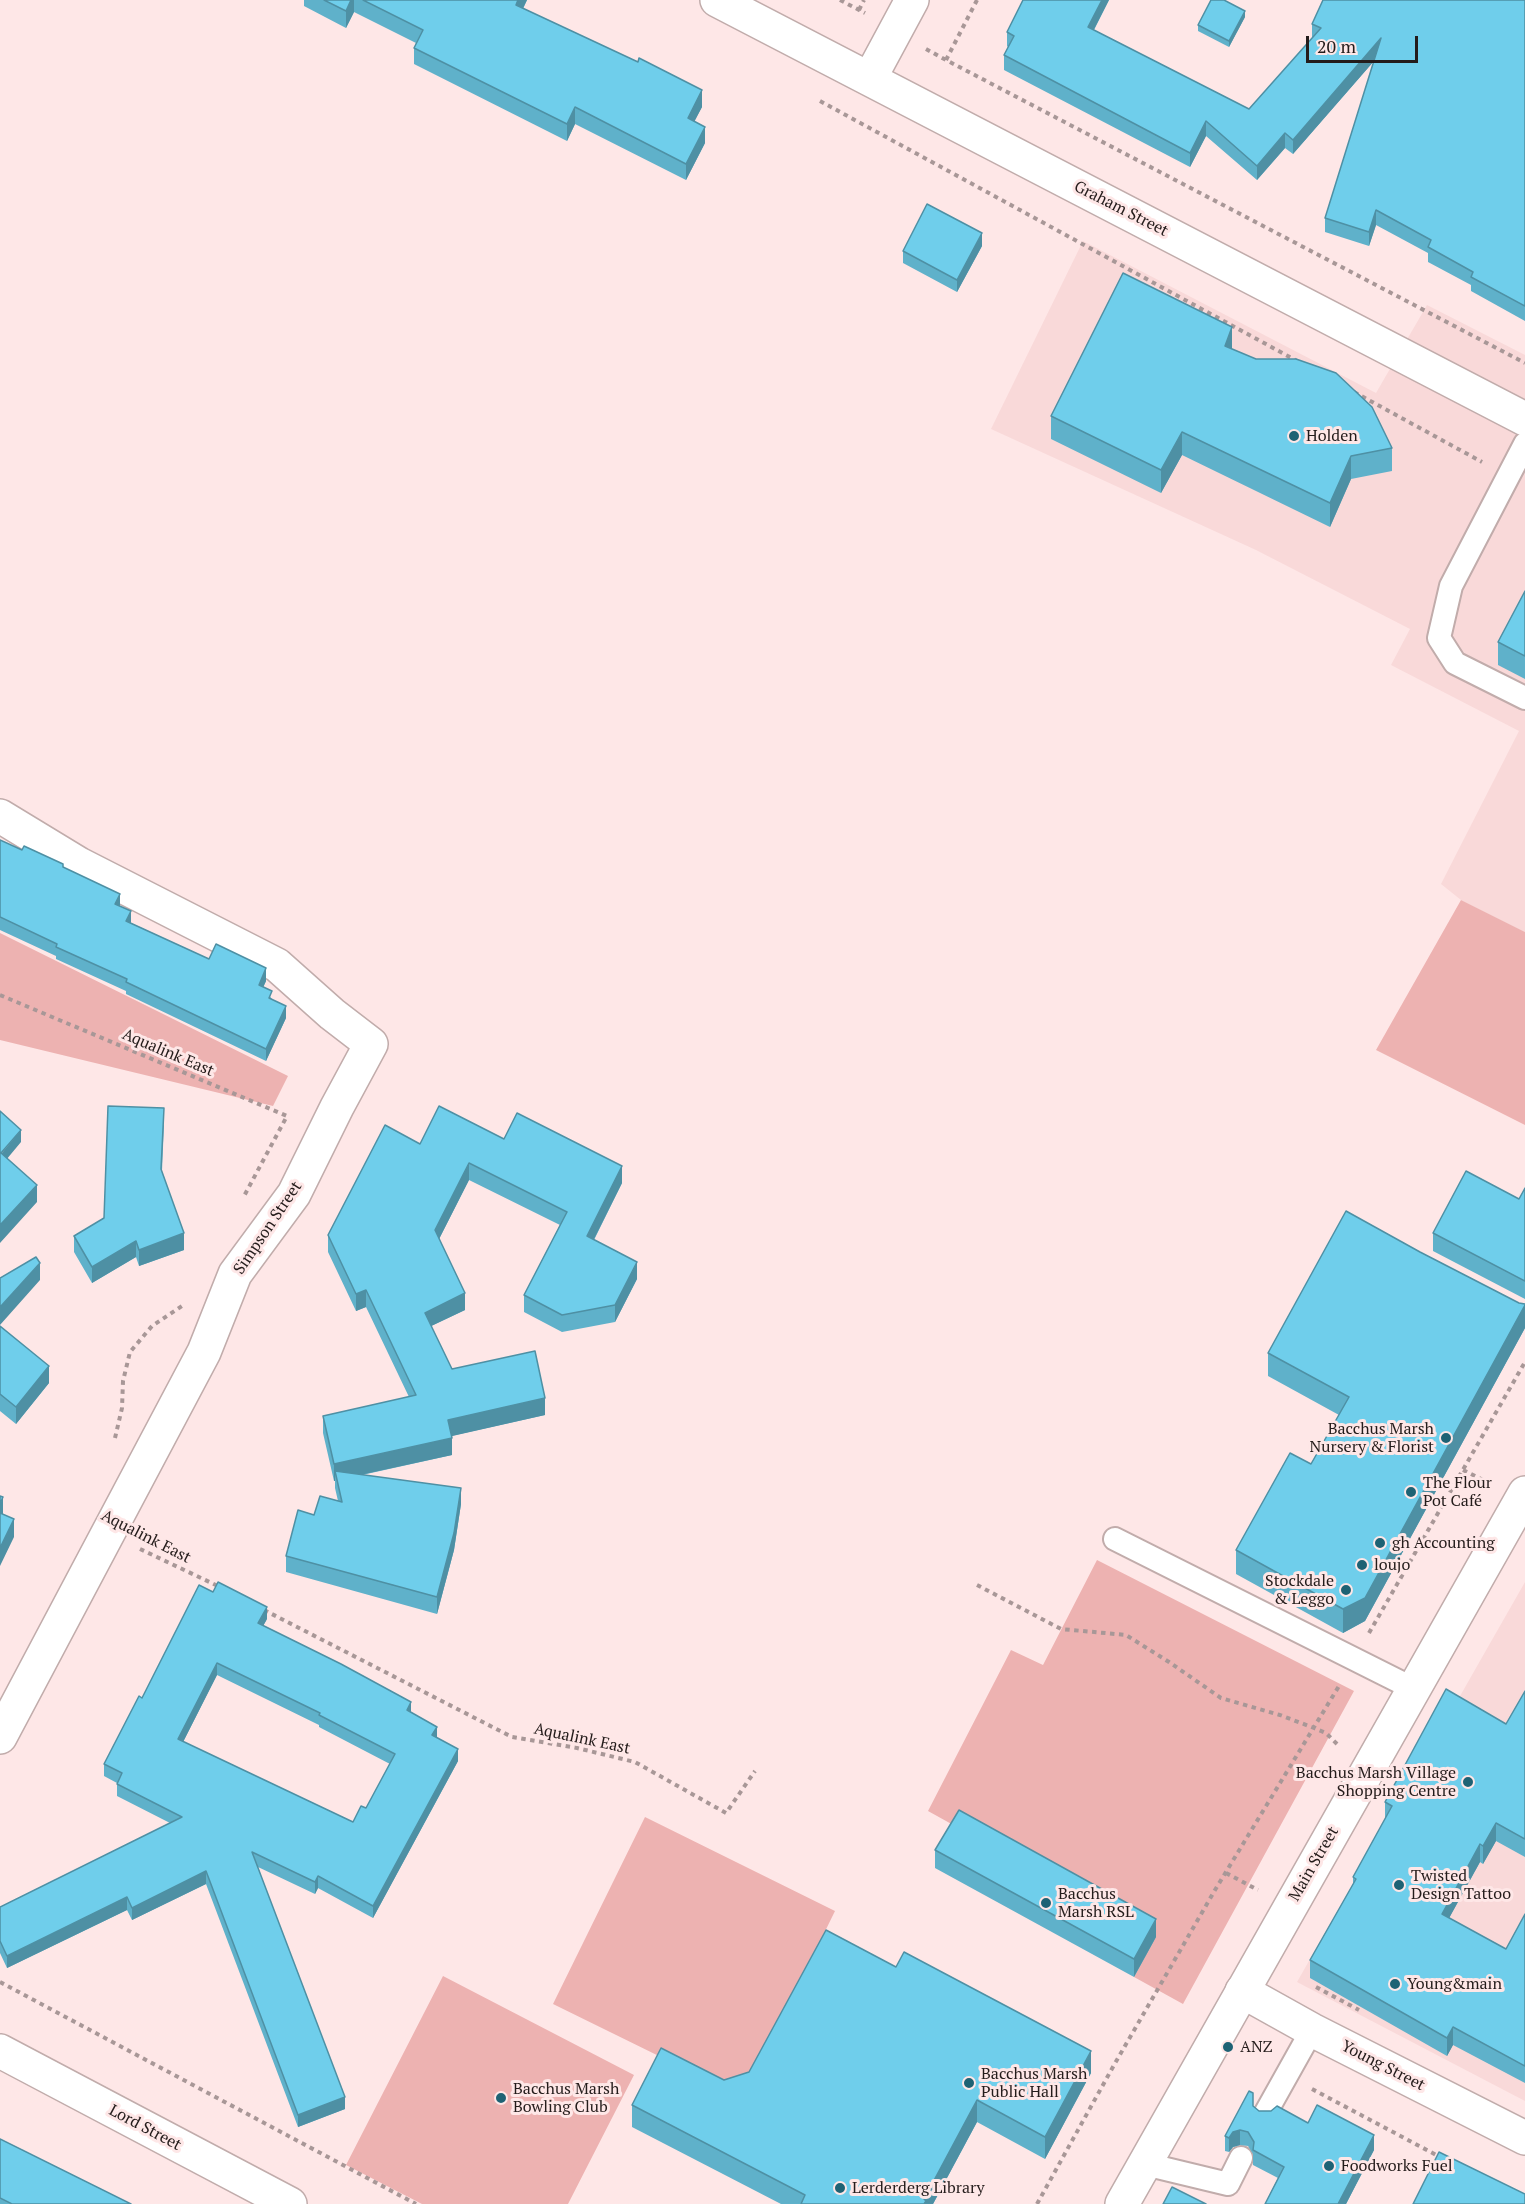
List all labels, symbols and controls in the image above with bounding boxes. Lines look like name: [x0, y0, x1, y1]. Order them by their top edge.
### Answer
scale bar: [1309, 24, 1422, 62]
text: 20 m: [1317, 34, 1356, 58]
street label: Graham Street: [1071, 177, 1171, 241]
place label: Holden: [1306, 426, 1358, 446]
marker: Holden: [1287, 429, 1301, 443]
street label: Aqualink East: [119, 1025, 217, 1081]
street label: Simpson Street: [230, 1178, 306, 1278]
place label: Bacchus Marsh Nursery & Florist: [1310, 1419, 1434, 1457]
marker: Bacchus Marsh Nursery & Florist: [1439, 1431, 1453, 1445]
place label: The Flour Pot Café: [1423, 1473, 1492, 1511]
marker: The Flour Pot Café: [1404, 1485, 1418, 1499]
street label: Aqualink East: [98, 1506, 194, 1568]
place label: gh Accounting: [1392, 1533, 1495, 1553]
marker: gh Accounting: [1373, 1536, 1387, 1550]
place label: loujo: [1374, 1555, 1410, 1575]
marker: loujo: [1355, 1558, 1369, 1572]
place label: Stockdale & Leggo: [1265, 1571, 1334, 1609]
marker: Stockdale & Leggo: [1339, 1583, 1353, 1597]
street label: Aqualink East: [532, 1719, 632, 1759]
place label: Bacchus Marsh Village Shopping Centre: [1296, 1763, 1456, 1801]
marker: Bacchus Marsh Village Shopping Centre: [1461, 1775, 1475, 1789]
street label: Main Street: [1285, 1823, 1343, 1905]
place label: Twisted Design Tattoo: [1411, 1866, 1511, 1904]
marker: Twisted Design Tattoo: [1392, 1878, 1406, 1892]
place label: Bacchus Marsh RSL: [1058, 1884, 1134, 1922]
marker: Bacchus Marsh RSL: [1039, 1896, 1053, 1910]
place label: Young&main: [1407, 1974, 1502, 1994]
marker: Young&main: [1388, 1977, 1402, 1991]
place label: ANZ: [1240, 2037, 1272, 2057]
street label: Young Street: [1338, 2037, 1428, 2095]
marker: ANZ: [1221, 2040, 1235, 2054]
place label: Bacchus Marsh Public Hall: [981, 2064, 1087, 2102]
marker: Bacchus Marsh Public Hall: [962, 2076, 976, 2090]
place label: Bacchus Marsh Bowling Club: [513, 2079, 619, 2117]
marker: Bacchus Marsh Bowling Club: [494, 2091, 508, 2105]
street label: Lord Street: [106, 2101, 184, 2155]
place label: Foodworks Fuel: [1341, 2156, 1453, 2176]
marker: Foodworks Fuel: [1322, 2159, 1336, 2173]
place label: Lerderderg Library: [852, 2178, 984, 2198]
marker: Lerderderg Library: [833, 2181, 847, 2195]

